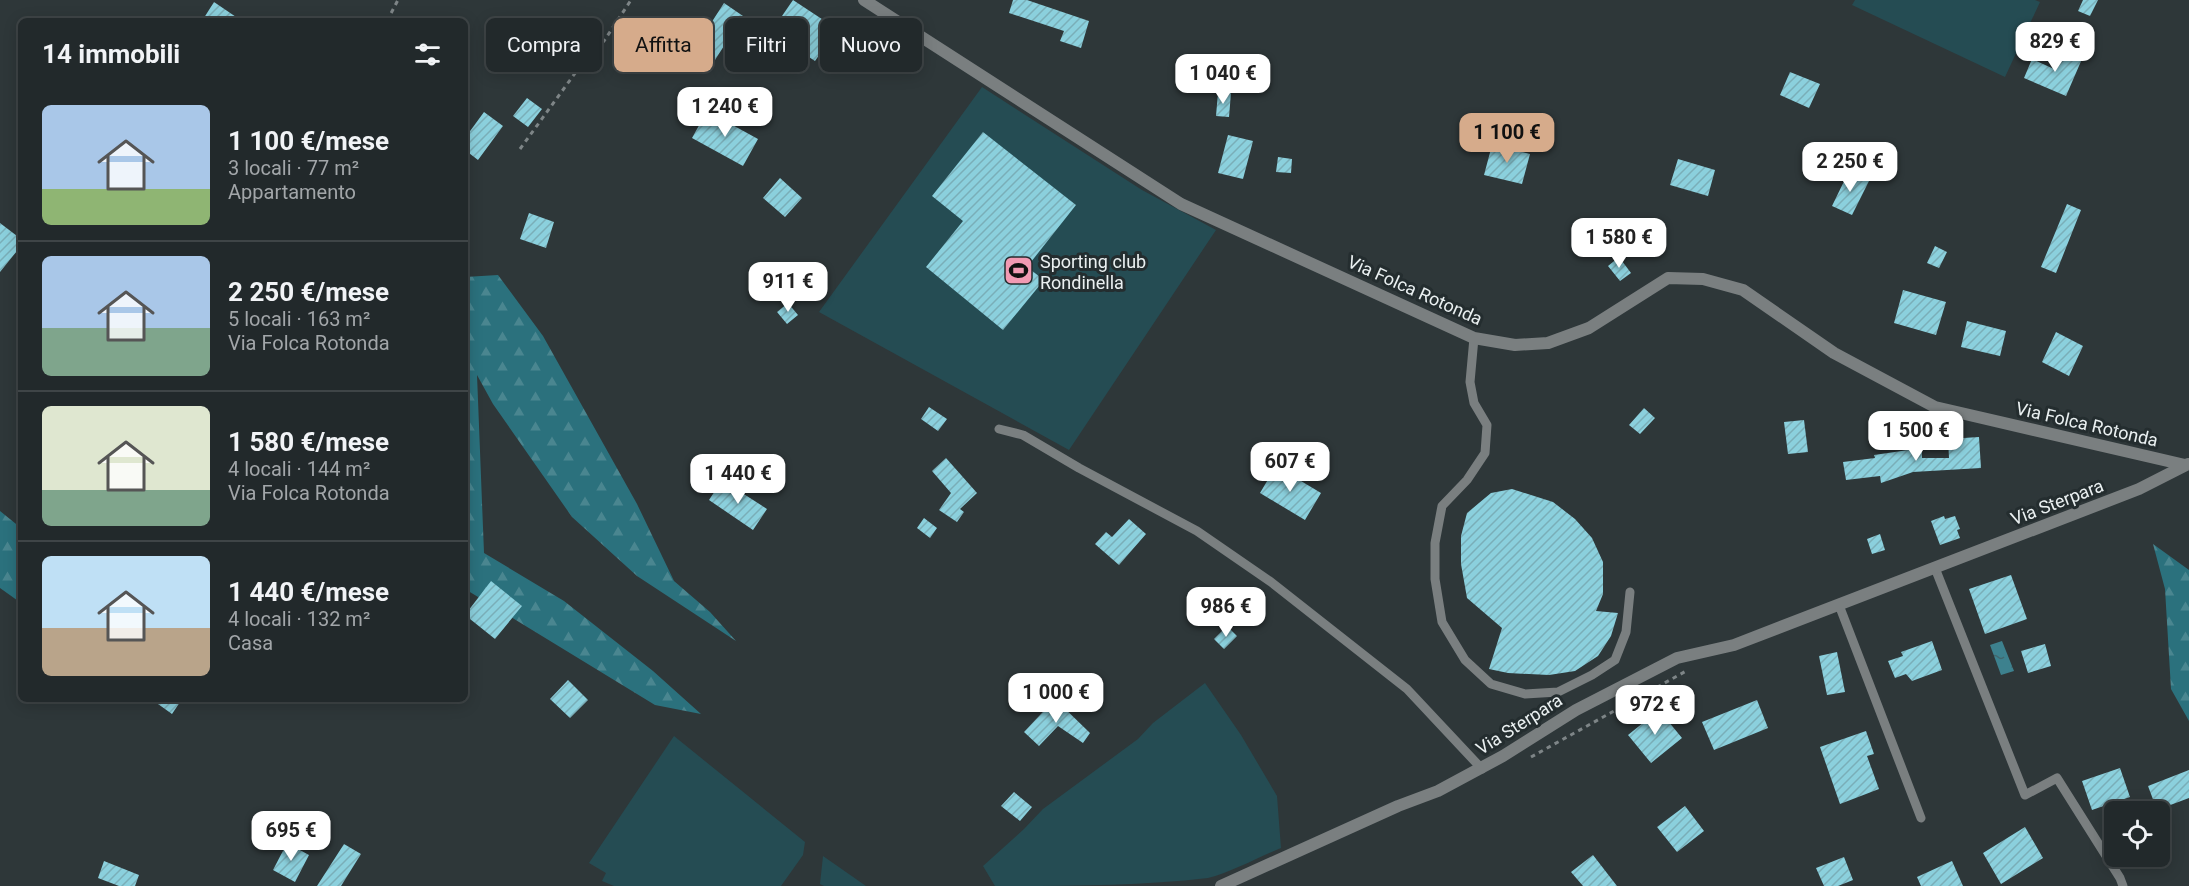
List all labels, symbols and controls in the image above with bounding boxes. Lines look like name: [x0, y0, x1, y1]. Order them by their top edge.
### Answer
chip: Compra: [486, 18, 602, 72]
chip: Affitta: [614, 18, 713, 72]
chip: Filtri: [725, 18, 808, 72]
chip: Nuovo: [820, 18, 922, 72]
pin: 829 €: [2013, 22, 2097, 73]
text: 829 €: [2030, 29, 2080, 53]
icon: filters: [411, 38, 444, 71]
text: 14 immobili: [42, 39, 180, 69]
pin: 1 040 €: [1168, 54, 1278, 105]
text: 1 040 €: [1189, 61, 1257, 85]
pin: 1 240 €: [670, 87, 780, 138]
text: 1 240 €: [691, 94, 759, 118]
pin: 1 100 €: [1452, 113, 1562, 164]
text: 1 100 €: [1473, 120, 1541, 144]
text: 1 100 €/mese: [228, 126, 389, 156]
icon: home: [90, 129, 162, 201]
pin: 2 250 €: [1795, 142, 1905, 193]
text: 2 250 €: [1816, 149, 1884, 173]
text: 3 locali · 77 m²: [228, 156, 359, 180]
text: Appartamento: [228, 180, 356, 204]
pin: 1 580 €: [1564, 218, 1674, 269]
text: 1 580 €: [1585, 225, 1653, 249]
place label: Sporting club Rondinella: [1040, 251, 1146, 293]
street label: Via Folca Rotonda: [1344, 251, 1486, 329]
sports icon: Sporting club Rondinella: [1003, 255, 1035, 287]
pin: 911 €: [746, 262, 830, 313]
text: 911 €: [763, 269, 813, 293]
text: 2 250 €/mese: [228, 277, 389, 307]
icon: home: [90, 280, 162, 352]
text: 5 locali · 163 m²: [228, 307, 370, 331]
text: Via Folca Rotonda: [228, 331, 390, 355]
street label: Via Folca Rotonda: [2014, 397, 2160, 451]
pin: 1 500 €: [1861, 411, 1971, 462]
text: 1 500 €: [1882, 418, 1950, 442]
text: 1 580 €/mese: [228, 427, 389, 457]
icon: home: [90, 430, 162, 502]
pin: 607 €: [1248, 442, 1332, 493]
text: 607 €: [1265, 449, 1315, 473]
pin: 1 440 €: [683, 454, 793, 505]
text: 4 locali · 144 m²: [228, 457, 370, 481]
text: 1 440 €: [704, 461, 772, 485]
street label: Via Sterpara: [2008, 475, 2106, 529]
text: Via Folca Rotonda: [228, 481, 390, 505]
text: 1 440 €/mese: [228, 577, 389, 607]
icon: home: [90, 580, 162, 652]
pin: 986 €: [1184, 587, 1268, 638]
text: 986 €: [1201, 594, 1251, 618]
text: 4 locali · 132 m²: [228, 607, 370, 631]
text: Casa: [228, 631, 273, 655]
pin: 1 000 €: [1001, 673, 1111, 724]
text: 1 000 €: [1022, 680, 1090, 704]
pin: 972 €: [1613, 685, 1697, 736]
street label: Via Sterpara: [1472, 689, 1566, 759]
text: 972 €: [1630, 692, 1680, 716]
map controls: [2104, 801, 2170, 867]
button: locate: [2104, 801, 2170, 867]
pin: 695 €: [249, 811, 333, 862]
text: 695 €: [266, 818, 316, 842]

